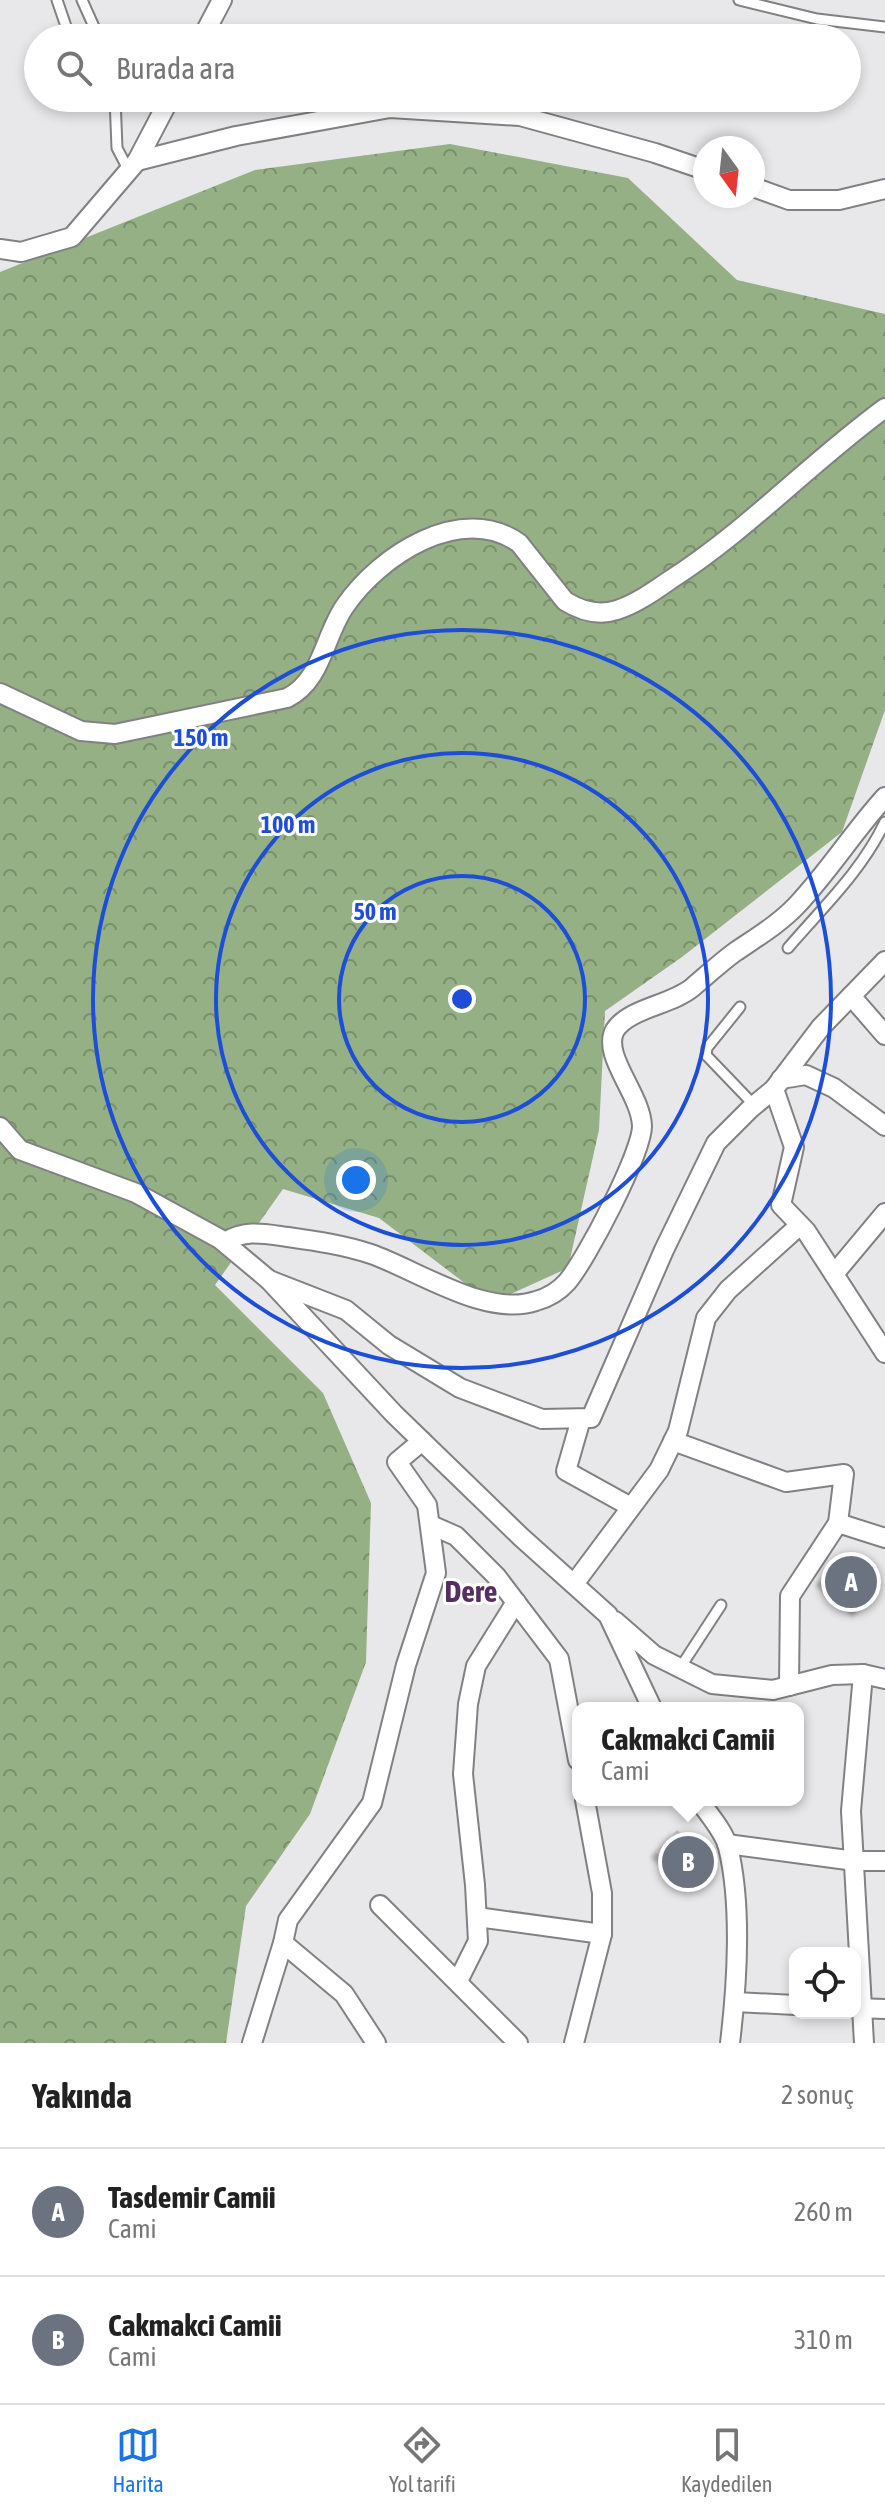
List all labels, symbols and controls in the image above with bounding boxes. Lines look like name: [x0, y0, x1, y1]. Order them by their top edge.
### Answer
search box: [24, 24, 861, 112]
icon: search: [52, 46, 96, 90]
text: Burada ara: [116, 51, 235, 85]
north arrow: [693, 136, 765, 208]
text: 150 m: [174, 724, 228, 751]
text: 100 m: [261, 811, 315, 838]
text: 50 m: [353, 898, 397, 925]
centre of rings: [448, 985, 476, 1013]
your location: [336, 1160, 376, 1200]
pin: A: [825, 1552, 877, 1612]
district label: Dere: [445, 1574, 497, 1608]
popup: [572, 1702, 804, 1806]
text: Cakmakci Camii: [601, 1722, 775, 1756]
text: Cami: [601, 1756, 650, 1786]
pin: B: [662, 1832, 714, 1892]
map controls: [789, 1947, 861, 2019]
button: locate: [789, 1947, 861, 2019]
text: Yakında: [32, 2076, 132, 2115]
text: 2 sonuç: [781, 2080, 853, 2110]
text: Tasdemir Camii: [108, 2180, 276, 2214]
text: A: [52, 2197, 64, 2227]
text: 260 m: [794, 2197, 853, 2227]
text: Cami: [108, 2214, 157, 2244]
text: Cakmakci Camii: [108, 2308, 282, 2342]
text: B: [52, 2325, 64, 2355]
text: 310 m: [794, 2325, 853, 2355]
text: Cami: [108, 2342, 157, 2372]
tab: Harita: [113, 2423, 164, 2497]
tab: Yol tarifi: [389, 2423, 456, 2497]
tab: Kaydedilen: [681, 2423, 772, 2497]

